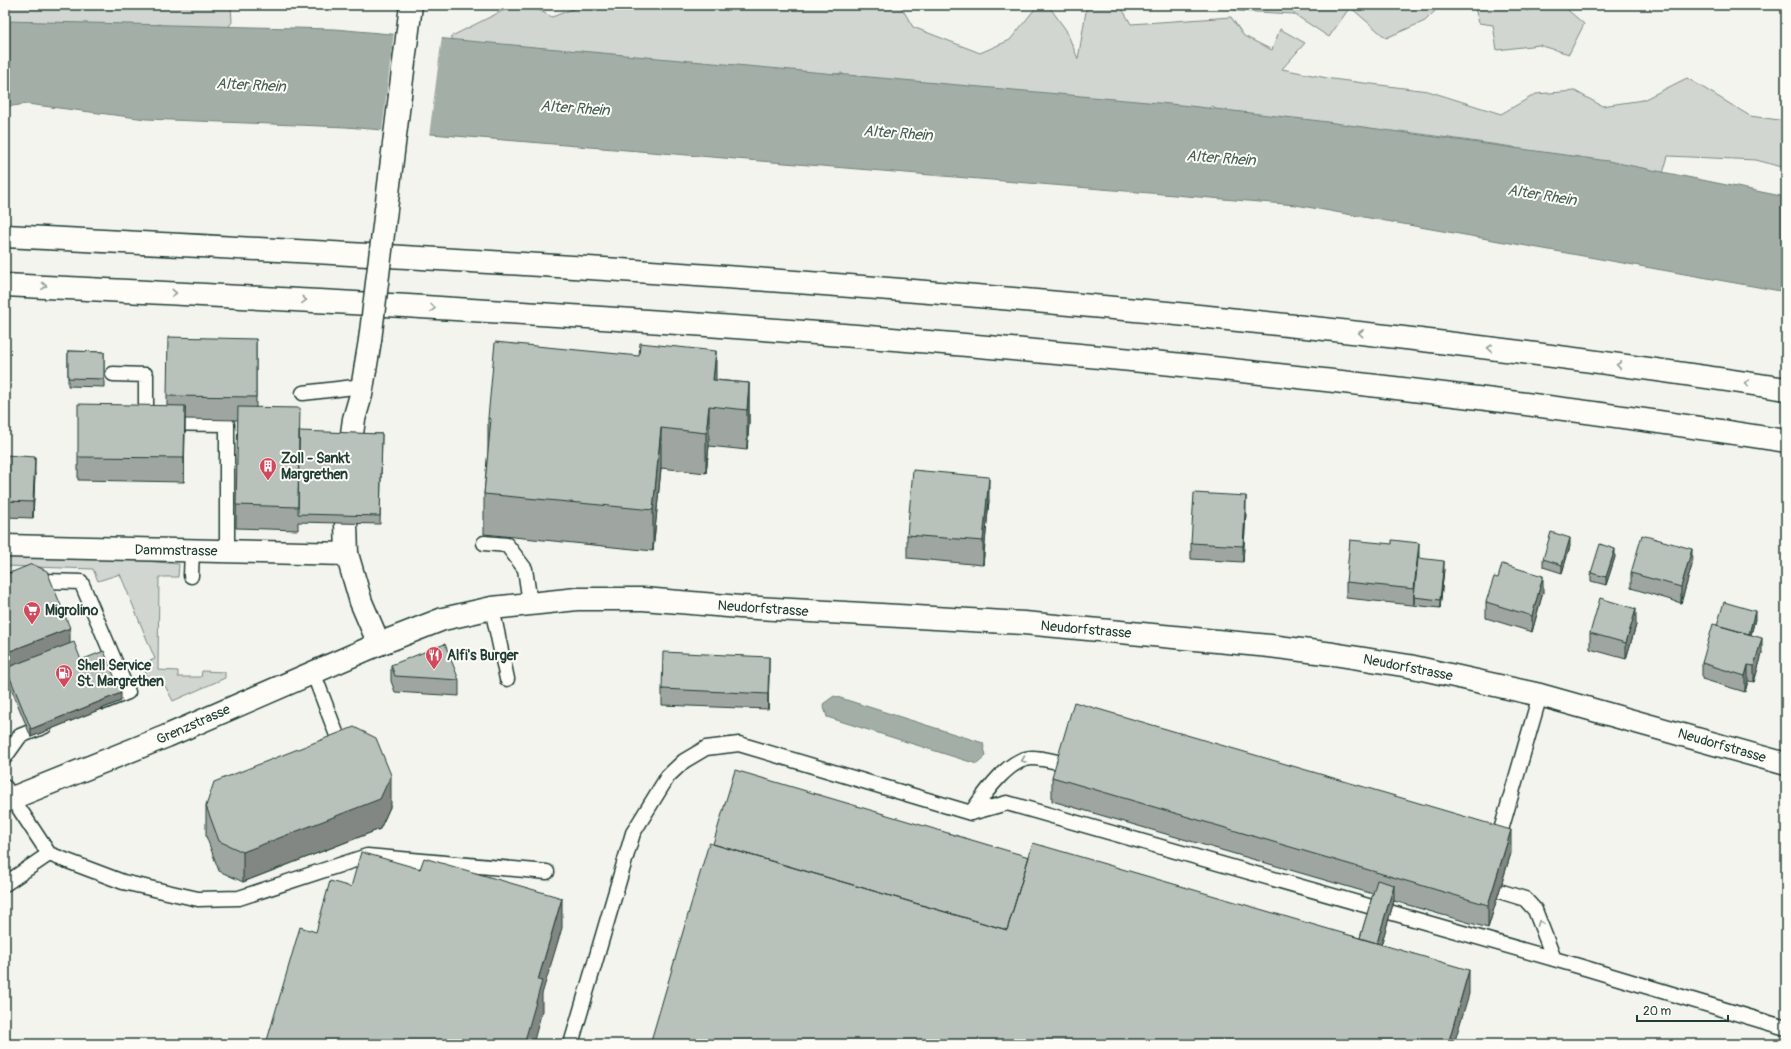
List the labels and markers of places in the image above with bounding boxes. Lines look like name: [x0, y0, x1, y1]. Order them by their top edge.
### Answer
place label: Zoll - Sankt Margrethen: [281, 450, 350, 483]
building icon: Zoll - Sankt Margrethen: [258, 456, 278, 481]
supermarket icon: Migrolino: [22, 600, 42, 625]
place label: Migrolino: [45, 602, 99, 619]
restaurant icon: Alfi's Burger: [424, 645, 444, 670]
place label: Alfi's Burger: [447, 647, 520, 664]
place label: Shell Service St. Margrethen: [77, 657, 164, 690]
fuel station icon: Shell Service St. Margrethen: [54, 663, 74, 688]

